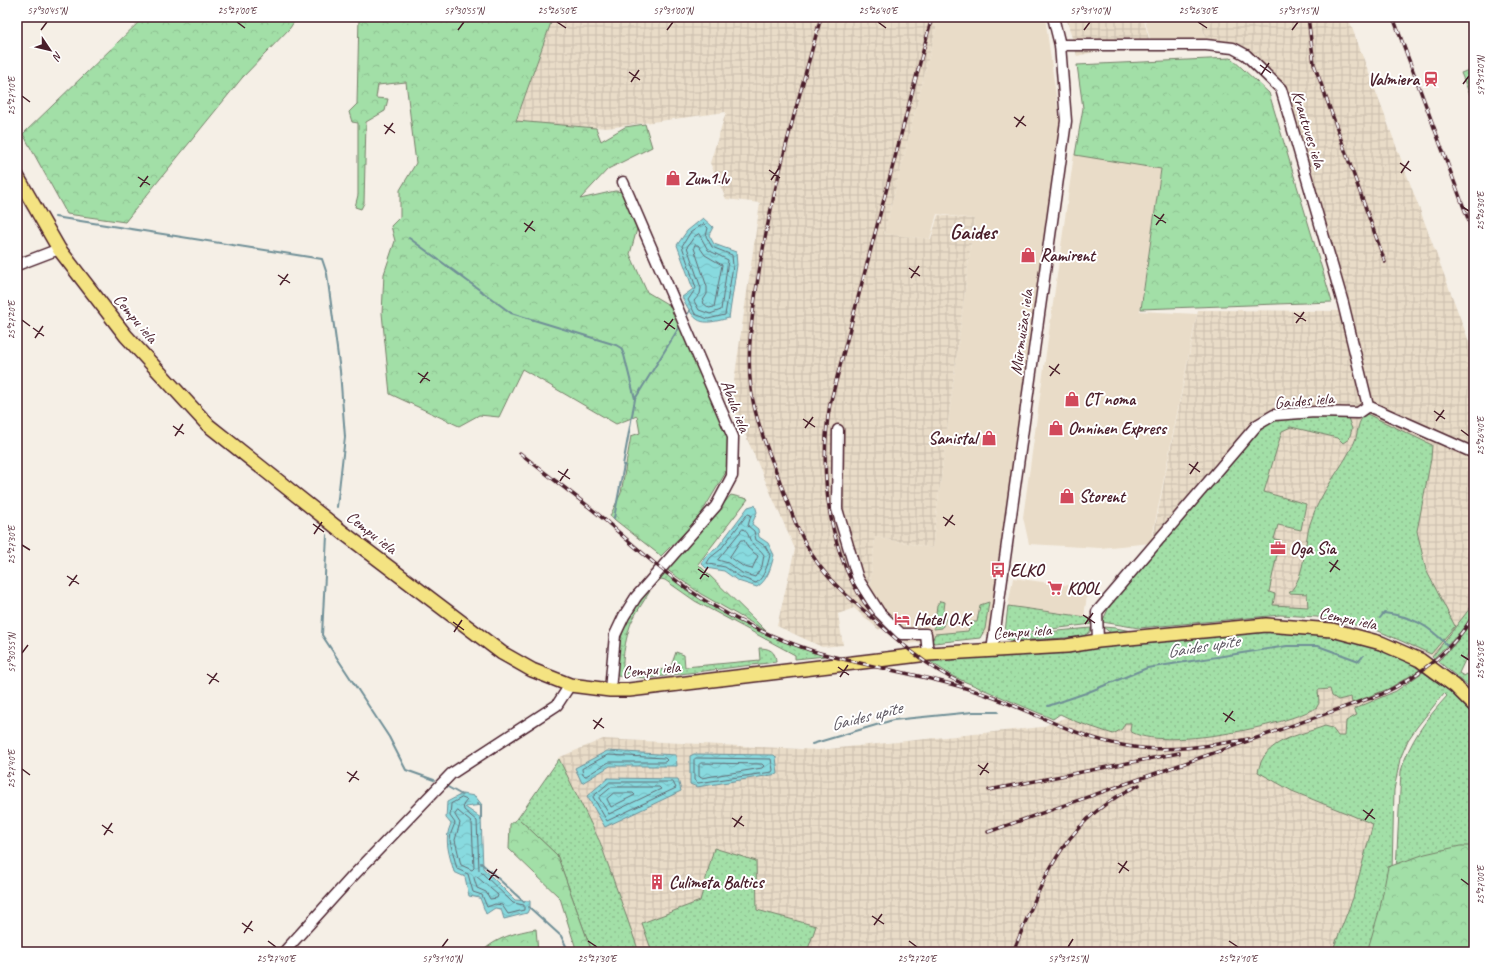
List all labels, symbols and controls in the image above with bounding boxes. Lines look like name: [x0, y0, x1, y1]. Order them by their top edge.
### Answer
text: 57°30'45"N: [27, 4, 69, 17]
text: 25°27'00"E: [218, 4, 258, 17]
text: 57°30'55"N: [444, 4, 486, 17]
text: 25°26'50"E: [538, 4, 578, 17]
text: 57°31'00"N: [653, 4, 695, 17]
text: 25°26'40"E: [859, 4, 899, 17]
text: 57°31'10"N: [1070, 4, 1112, 17]
text: 25°26'30"E: [1179, 4, 1219, 17]
text: 57°31'15"N: [1278, 4, 1320, 17]
north arrow: [30, 30, 70, 70]
text: N: [49, 49, 66, 64]
text: 57°31'20"N: [1474, 54, 1487, 96]
place label: Valmiera: [1368, 69, 1420, 90]
station icon: Valmiera: [1422, 70, 1440, 88]
text: 25°27'10"E: [5, 75, 18, 115]
street label: Krautuves iela: [1287, 88, 1331, 172]
place label: Zum1.lv: [685, 168, 730, 189]
shop icon: Zum1.lv: [664, 169, 682, 187]
text: 25°26'30"E: [1474, 190, 1487, 230]
district label: Gaides: [950, 219, 999, 245]
place label: Ramirent: [1040, 245, 1097, 266]
shop icon: Ramirent: [1019, 246, 1037, 264]
street label: Mūrmuižas iela: [1005, 286, 1038, 376]
street label: Cempu iela: [109, 289, 163, 348]
text: 25°27'20"E: [5, 299, 18, 339]
street label: Abula iela: [716, 377, 755, 436]
street label: Gaides iela: [1273, 387, 1337, 414]
place label: CT noma: [1084, 389, 1137, 410]
shop icon: CT noma: [1063, 390, 1081, 408]
text: 25°26'40"E: [1474, 415, 1487, 455]
place label: Onninen Express: [1068, 418, 1168, 439]
shop icon: Onninen Express: [1047, 419, 1065, 437]
place label: Sanistal: [928, 428, 981, 449]
shop icon: Sanistal: [980, 429, 998, 447]
place label: Storent: [1079, 486, 1127, 507]
shop icon: Storent: [1058, 487, 1076, 505]
street label: Cempu iela: [342, 506, 402, 559]
text: 25°27'30"E: [5, 524, 18, 564]
place label: Oga Sia: [1290, 538, 1338, 559]
office icon: Oga Sia: [1269, 539, 1287, 557]
place label: ELKO: [1010, 560, 1046, 581]
bus stop icon: ELKO: [989, 561, 1007, 579]
place label: KOOL: [1067, 578, 1101, 599]
supermarket icon: KOOL: [1046, 579, 1064, 597]
street label: Cempu iela: [1317, 602, 1380, 635]
place label: Hotel O.K.: [914, 609, 973, 630]
hotel icon: Hotel O.K.: [893, 610, 911, 628]
street label: Cempu iela: [992, 619, 1053, 644]
water label: Gaides upīte: [1166, 629, 1243, 663]
text: 57°30'55"N: [5, 631, 18, 673]
text: 25°26'50"E: [1474, 639, 1487, 679]
street label: Cempu iela: [621, 656, 682, 683]
water label: Gaides upīte: [828, 696, 907, 735]
text: 25°27'40"E: [5, 748, 18, 788]
text: 25°27'00"E: [1474, 864, 1487, 904]
place label: Culimeta Baltics: [669, 872, 766, 893]
building icon: Culimeta Baltics: [648, 873, 666, 891]
text: 25°27'40"E: [257, 952, 297, 965]
text: 57°31'10"N: [422, 952, 464, 965]
text: 25°27'30"E: [578, 952, 618, 965]
text: 25°27'20"E: [898, 952, 938, 965]
text: 57°31'25"N: [1048, 952, 1090, 965]
text: 25°27'10"E: [1219, 952, 1259, 965]

